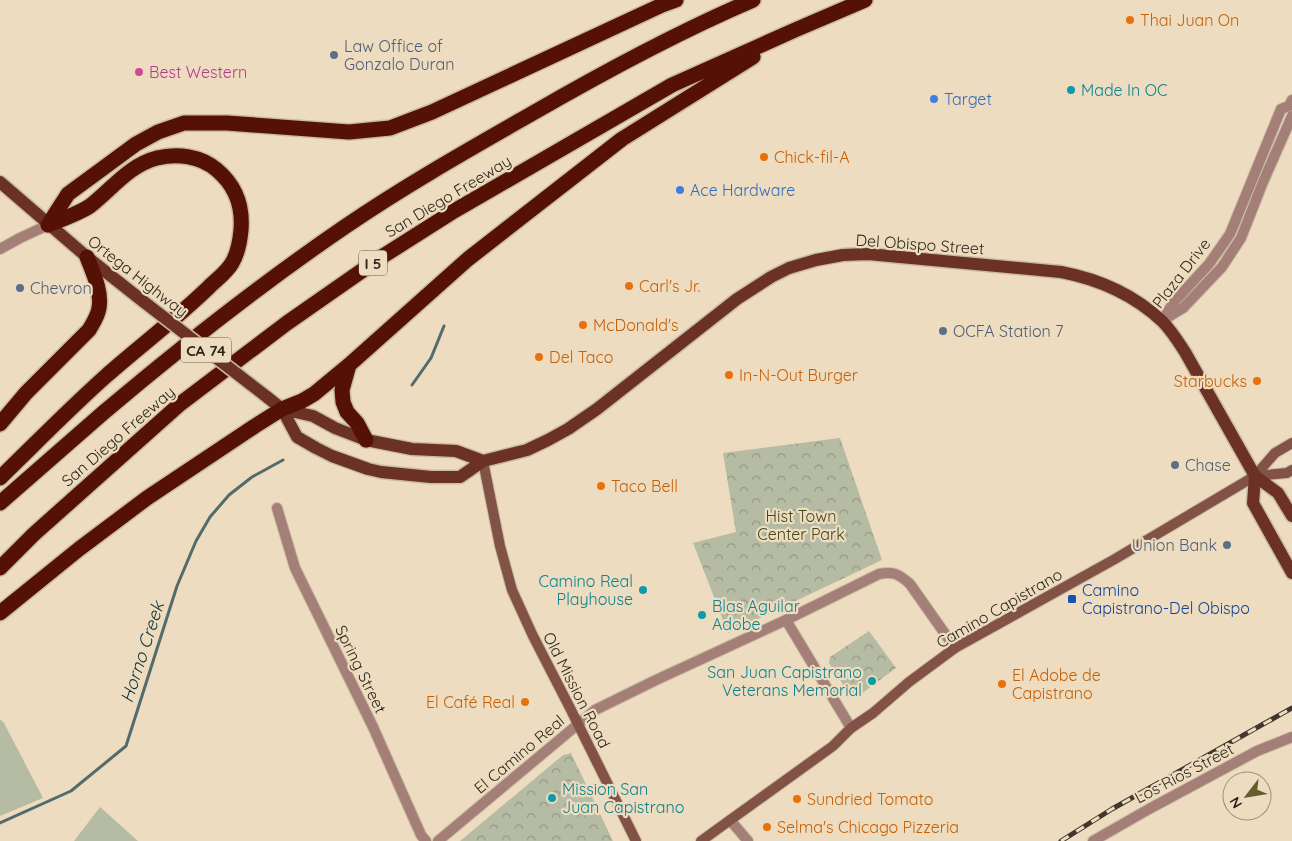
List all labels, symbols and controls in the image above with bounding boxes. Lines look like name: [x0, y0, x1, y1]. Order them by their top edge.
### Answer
place label: Thai Juan On: [1140, 10, 1239, 30]
marker: Thai Juan On: [1124, 14, 1136, 26]
place label: Law Office of Gonzalo Duran: [344, 36, 454, 74]
marker: Law Office of Gonzalo Duran: [328, 49, 340, 61]
place label: Best Western: [149, 62, 247, 82]
marker: Best Western: [133, 66, 145, 78]
place label: Made In OC: [1081, 80, 1167, 100]
marker: Made In OC: [1065, 84, 1077, 96]
place label: Target: [944, 89, 992, 109]
marker: Target: [928, 93, 940, 105]
place label: Chick-fil-A: [774, 147, 850, 167]
street label: San Diego Freeway: [381, 150, 515, 242]
marker: Chick-fil-A: [758, 151, 770, 163]
place label: Ace Hardware: [690, 180, 795, 200]
marker: Ace Hardware: [674, 184, 686, 196]
street label: Del Obispo Street: [855, 230, 985, 258]
street label: Ortega Highway: [84, 231, 192, 321]
street label: Plaza Drive: [1148, 234, 1214, 312]
road number: I 5: [359, 250, 387, 276]
place label: Carl's Jr.: [639, 276, 701, 296]
place label: Chevron: [30, 278, 92, 298]
marker: Carl's Jr.: [623, 280, 635, 292]
marker: Chevron: [14, 282, 26, 294]
place label: McDonald's: [593, 315, 679, 335]
marker: McDonald's: [577, 319, 589, 331]
place label: OCFA Station 7: [953, 321, 1063, 341]
marker: OCFA Station 7: [937, 325, 949, 337]
road number: CA 74: [181, 338, 231, 362]
place label: Del Taco: [549, 347, 613, 367]
marker: Del Taco: [533, 351, 545, 363]
place label: In-N-Out Burger: [739, 365, 858, 385]
marker: In-N-Out Burger: [723, 369, 735, 381]
place label: Starbucks: [1174, 371, 1247, 391]
marker: Starbucks: [1251, 375, 1263, 387]
street label: San Diego Freeway: [57, 381, 179, 491]
place label: Chase: [1185, 455, 1231, 475]
marker: Chase: [1169, 459, 1181, 471]
place label: Taco Bell: [611, 476, 678, 496]
marker: Taco Bell: [595, 480, 607, 492]
park label: Hist Town Center Park: [757, 506, 845, 544]
place label: Union Bank: [1132, 535, 1217, 555]
marker: Union Bank: [1221, 539, 1233, 551]
street label: Camino Capistrano: [932, 564, 1066, 652]
place label: Camino Real Playhouse: [538, 571, 633, 609]
place label: Camino Capistrano-Del Obispo: [1082, 580, 1250, 618]
marker: Camino Real Playhouse: [637, 584, 649, 596]
marker: Camino Capistrano-Del Obispo: [1066, 593, 1078, 605]
place label: Blas Aguilar Adobe: [712, 596, 800, 634]
water label: Horno Creek: [115, 597, 170, 706]
marker: Blas Aguilar Adobe: [696, 609, 708, 621]
street label: Spring Street: [331, 622, 391, 716]
street label: Old Mission Road: [539, 628, 615, 752]
place label: San Juan Capistrano Veterans Memorial: [707, 662, 862, 700]
place label: El Adobe de Capistrano: [1012, 665, 1101, 703]
marker: San Juan Capistrano Veterans Memorial: [866, 675, 878, 687]
marker: El Adobe de Capistrano: [996, 678, 1008, 690]
place label: El Café Real: [426, 692, 515, 712]
marker: El Café Real: [519, 696, 531, 708]
street label: El Camino Real: [470, 710, 568, 798]
street label: Los Rios Street: [1131, 738, 1237, 808]
north arrow: [1222, 771, 1272, 821]
place label: Mission San Juan Capistrano: [562, 779, 684, 817]
place label: Sundried Tomato: [807, 789, 933, 809]
marker: Mission San Juan Capistrano: [546, 792, 558, 804]
marker: Sundried Tomato: [791, 793, 803, 805]
text: N: [1225, 794, 1246, 812]
place label: Selma's Chicago Pizzeria: [777, 817, 959, 837]
marker: Selma's Chicago Pizzeria: [761, 821, 773, 833]

